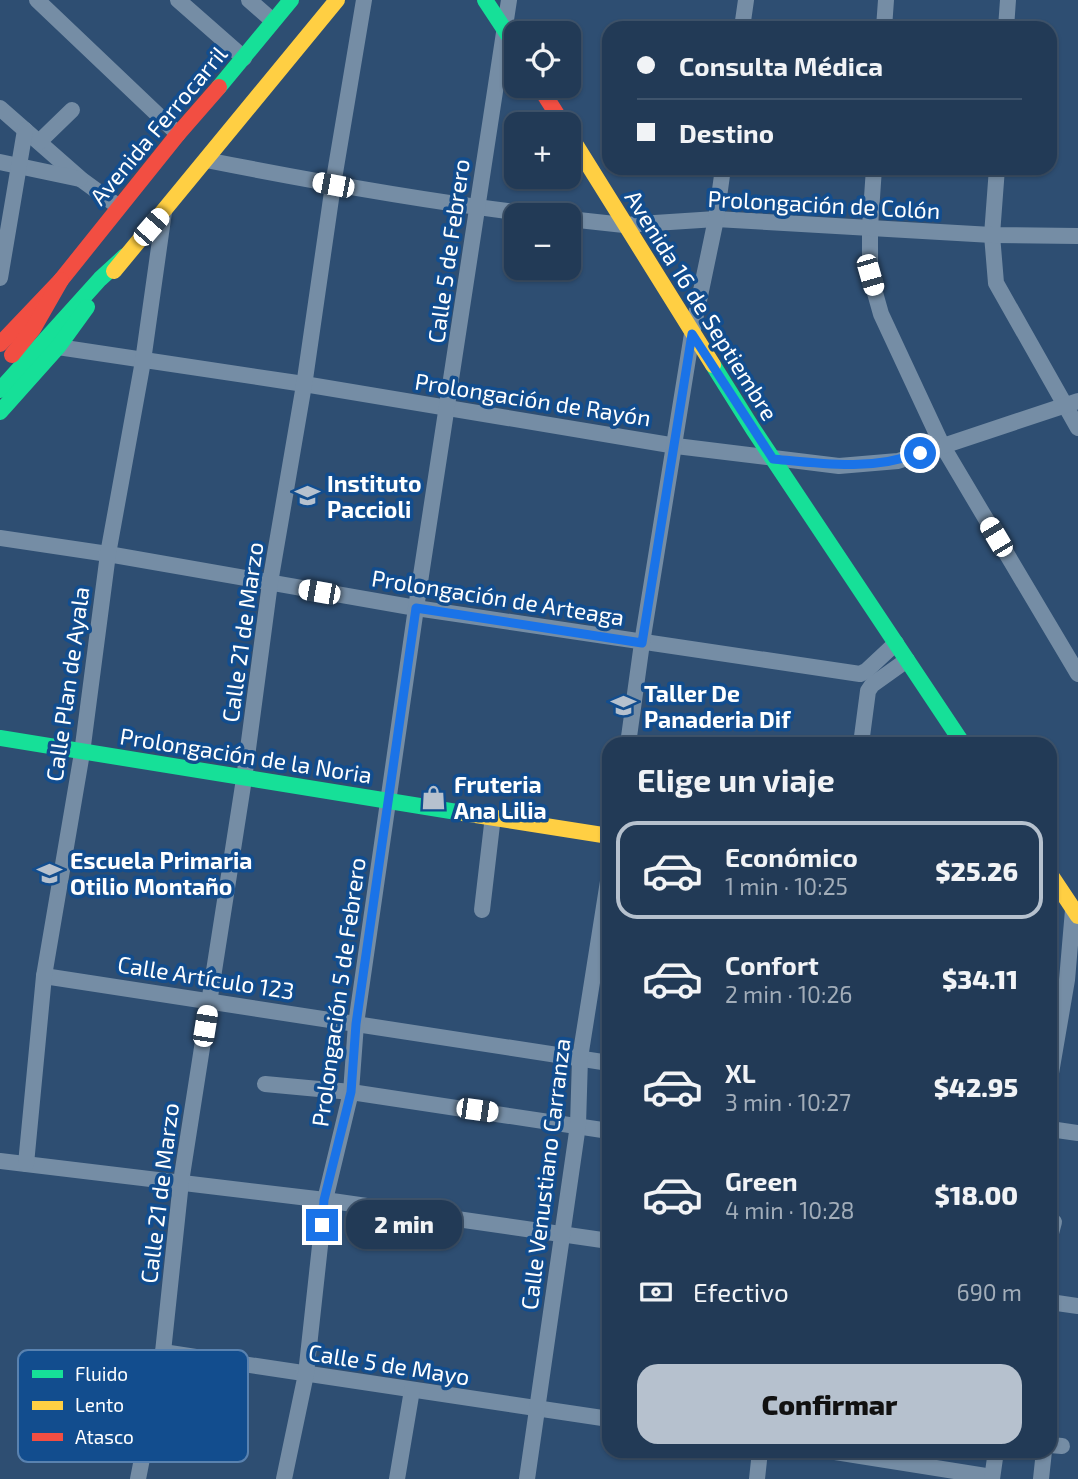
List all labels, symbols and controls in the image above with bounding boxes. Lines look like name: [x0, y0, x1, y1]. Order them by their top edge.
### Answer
map controls: [504, 21, 581, 280]
button: locate: [504, 21, 581, 98]
street label: Avenida Ferrocarril: [83, 40, 233, 210]
text: Consulta Médica: [679, 50, 883, 81]
button: +: [504, 112, 581, 189]
text: Destino: [679, 117, 774, 148]
street label: Calle 5 de Febrero: [421, 157, 475, 345]
car: [311, 171, 356, 199]
street label: Prolongación de Colón: [707, 184, 941, 224]
street label: Avenida 16 de Septiembre: [620, 185, 784, 425]
button: −: [504, 203, 581, 280]
car: [130, 204, 173, 250]
car: [855, 252, 886, 298]
street label: Prolongación de Rayón: [413, 367, 653, 431]
route start: [904, 437, 936, 469]
place label: Instituto Paccioli: [327, 469, 422, 523]
school or university icon: Instituto Paccioli: [293, 482, 321, 510]
car: [977, 514, 1016, 560]
street label: Calle 21 de Marzo: [216, 540, 268, 724]
street label: Prolongación de Arteaga: [370, 563, 626, 631]
car: [297, 578, 342, 606]
street label: Calle Plan de Ayala: [39, 585, 95, 783]
place label: Taller De Panaderia Dif: [644, 679, 791, 733]
school or university icon: Taller De Panaderia Dif: [610, 692, 638, 720]
street label: Prolongación de la Noria: [118, 721, 374, 789]
text: Elige un viaje: [637, 760, 835, 798]
place label: Fruteria Ana Lilia: [454, 770, 547, 824]
shop icon: Fruteria Ana Lilia: [420, 783, 448, 811]
icon: car: [641, 839, 704, 902]
text: Económico: [725, 841, 858, 872]
place label: Escuela Primaria Otilio Montaño: [70, 846, 252, 900]
text: $25.26: [935, 855, 1018, 886]
street label: Prolongación 5 de Febrero: [305, 856, 371, 1128]
school or university icon: Escuela Primaria Otilio Montaño: [36, 859, 64, 887]
text: 1 min · 10:25: [725, 872, 848, 900]
icon: car: [641, 947, 704, 1010]
street label: Calle Artículo 123: [116, 949, 296, 1005]
text: Confort: [725, 949, 819, 980]
text: $34.11: [942, 963, 1018, 994]
text: 2 min · 10:26: [725, 980, 853, 1008]
car: [192, 1004, 219, 1048]
street label: Calle Venustiano Carranza: [514, 1037, 576, 1311]
icon: car: [641, 1055, 704, 1118]
text: XL: [725, 1057, 756, 1088]
text: $42.95: [934, 1071, 1018, 1102]
text: 3 min · 10:27: [725, 1088, 851, 1116]
car: [455, 1097, 500, 1123]
street label: Calle 21 de Marzo: [134, 1101, 184, 1285]
icon: car: [641, 1163, 704, 1226]
text: Green: [725, 1165, 798, 1196]
text: $18.00: [934, 1179, 1018, 1210]
text: 4 min · 10:28: [725, 1196, 855, 1224]
callout: 2 min: [346, 1200, 462, 1250]
route end: [306, 1209, 338, 1241]
text: 2 min: [374, 1210, 434, 1238]
icon: cash: [637, 1273, 675, 1311]
text: Efectivo: [693, 1276, 789, 1307]
text: 690 m: [957, 1278, 1022, 1306]
street label: Calle 5 de Mayo: [306, 1337, 472, 1391]
legend: [18, 1350, 248, 1462]
text: Fluido: [75, 1362, 128, 1385]
button: Confirmar: [637, 1364, 1022, 1444]
text: Lento: [75, 1393, 124, 1416]
text: Atasco: [75, 1425, 134, 1448]

